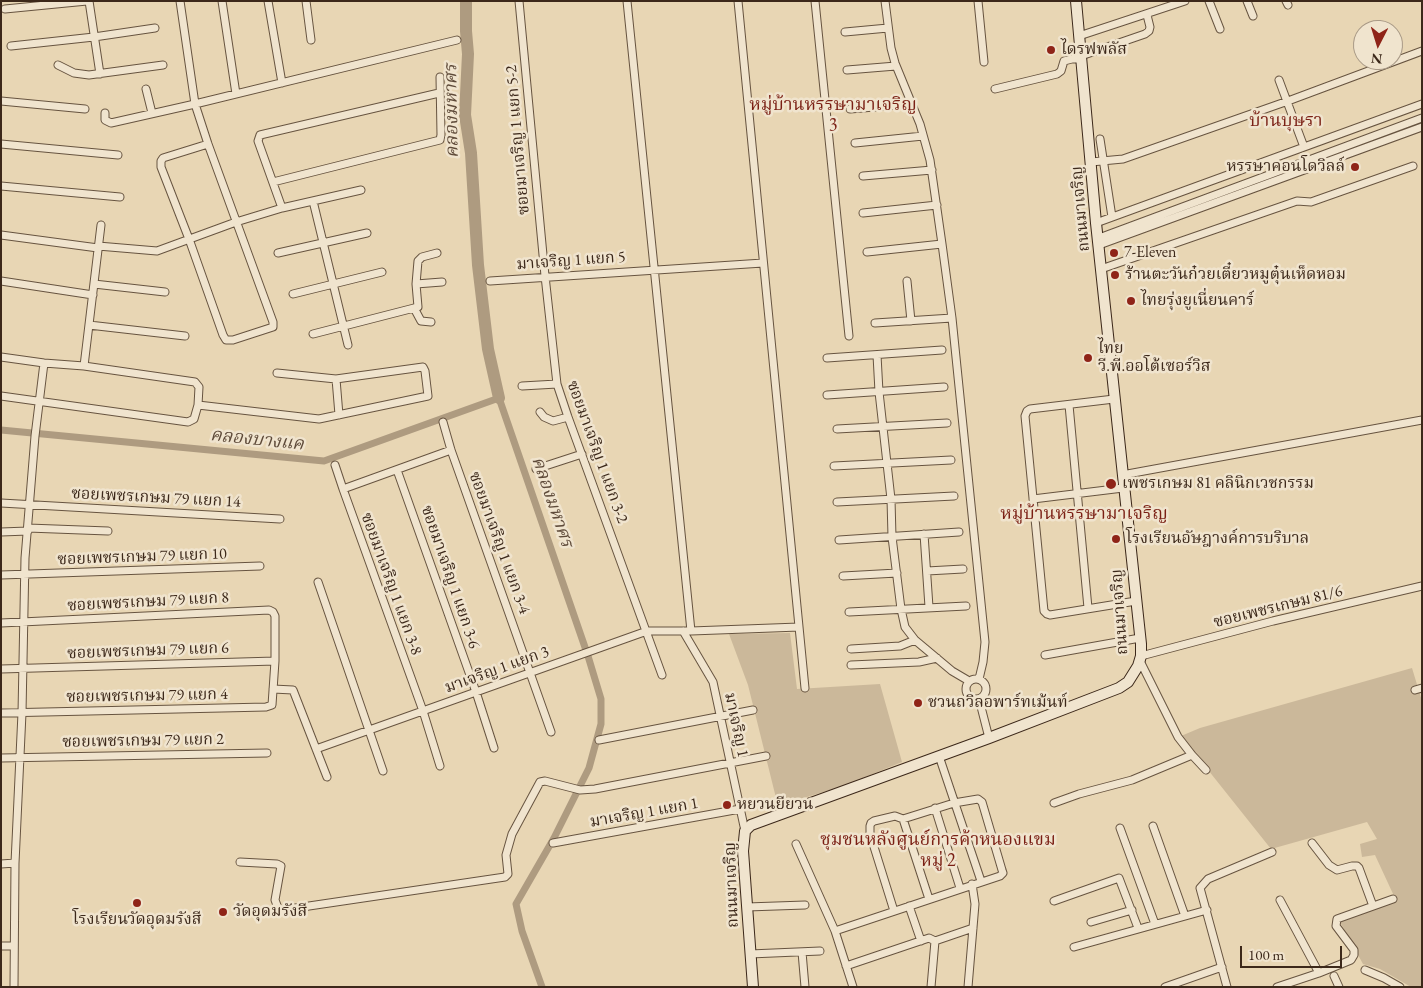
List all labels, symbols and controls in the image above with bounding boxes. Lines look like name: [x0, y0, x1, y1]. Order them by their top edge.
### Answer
north arrow: [1353, 20, 1403, 70]
place label: ไดรฟพลัส: [1061, 40, 1127, 60]
marker: ไดรฟพลัส: [1045, 44, 1057, 56]
text: N: [1370, 49, 1383, 68]
water label: คลองมหาศร: [440, 64, 464, 158]
street label: ซอยมาเจริญ 1 แยก 5-2: [502, 64, 534, 216]
district label: หมู่บ้านหรรษามาเจริญ 3: [749, 94, 917, 136]
district label: บ้านบุษรา: [1249, 110, 1323, 132]
place label: หรรษาคอนโดวิลล์: [1226, 157, 1345, 177]
marker: หรรษาคอนโดวิลล์: [1349, 161, 1361, 173]
street label: ถนนมาเจริญ: [1068, 165, 1094, 253]
place label: 7-Eleven: [1124, 243, 1176, 263]
marker: 7-Eleven: [1108, 247, 1120, 259]
street label: มาเจริญ 1 แยก 5: [516, 248, 626, 274]
place label: ร้านตะวันก๋วยเตี๋ยวหมูตุ๋นเห็ดหอม: [1125, 265, 1346, 285]
marker: ร้านตะวันก๋วยเตี๋ยวหมูตุ๋นเห็ดหอม: [1109, 269, 1121, 281]
place label: ไทยรุ่งยูเนี่ยนคาร์: [1141, 291, 1254, 311]
marker: ไทยรุ่งยูเนี่ยนคาร์: [1125, 295, 1137, 307]
place label: ไทย วี.พี.ออโต้เซอร์วิส: [1098, 339, 1211, 377]
marker: ไทย วี.พี.ออโต้เซอร์วิส: [1082, 352, 1094, 364]
street label: ซอยมาเจริญ 1 แยก 3-2: [562, 378, 632, 526]
water label: คลองบางแค: [209, 424, 305, 456]
water label: คลองมหาศร: [526, 454, 578, 550]
street label: ซอยมาเจริญ 1 แยก 3-4: [464, 469, 534, 617]
place label: เพชรเกษม 81 คลินิกเวชกรรม: [1122, 474, 1314, 494]
marker: เพชรเกษม 81 คลินิกเวชกรรม: [1104, 477, 1118, 491]
street label: ซอยเพชรเกษม 79 แยก 14: [71, 484, 241, 512]
street label: ซอยมาเจริญ 1 แยก 3-6: [416, 503, 484, 651]
district label: หมู่บ้านหรรษามาเจริญ: [1000, 503, 1168, 525]
street label: ซอยมาเจริญ 1 แยก 3-8: [356, 510, 426, 658]
place label: โรงเรียนอัษฎางค์การบริบาล: [1126, 529, 1309, 549]
marker: โรงเรียนอัษฎางค์การบริบาล: [1110, 533, 1122, 545]
street label: ซอยเพชรเกษม 79 แยก 10: [57, 544, 227, 570]
street label: ถนนมาเจริญ: [1107, 569, 1133, 655]
street label: ซอยเพชรเกษม 81/6: [1212, 582, 1344, 632]
street label: ซอยเพชรเกษม 79 แยก 8: [67, 588, 229, 616]
street label: ซอยเพชรเกษม 79 แยก 6: [67, 639, 229, 663]
street label: มาเจริญ 1 แยก 3: [442, 642, 552, 698]
street label: ซอยเพชรเกษม 79 แยก 4: [66, 685, 228, 707]
street label: มาเจริญ 1: [720, 691, 752, 759]
place label: ชวนถวิลอพาร์ทเม้นท์: [928, 693, 1068, 713]
marker: ชวนถวิลอพาร์ทเม้นท์: [912, 697, 924, 709]
street label: ซอยเพชรเกษม 79 แยก 2: [62, 730, 224, 752]
street label: มาเจริญ 1 แยก 1: [588, 794, 700, 832]
place label: หยวนยียวน: [737, 795, 813, 815]
marker: หยวนยียวน: [721, 799, 733, 811]
district label: ชุมชนหลังศูนย์การค้าหนองแขม หมู่ 2: [820, 829, 1056, 872]
street label: ถนนมาเจริญ: [721, 842, 743, 928]
marker: โรงเรียนวัดอุดมรังสี: [131, 897, 143, 909]
place label: วัดอุดมรังสี: [233, 902, 307, 922]
marker: วัดอุดมรังสี: [217, 906, 229, 918]
place label: โรงเรียนวัดอุดมรังสี: [72, 910, 202, 930]
scale bar: [1243, 936, 1346, 968]
text: 100 m: [1248, 945, 1284, 964]

